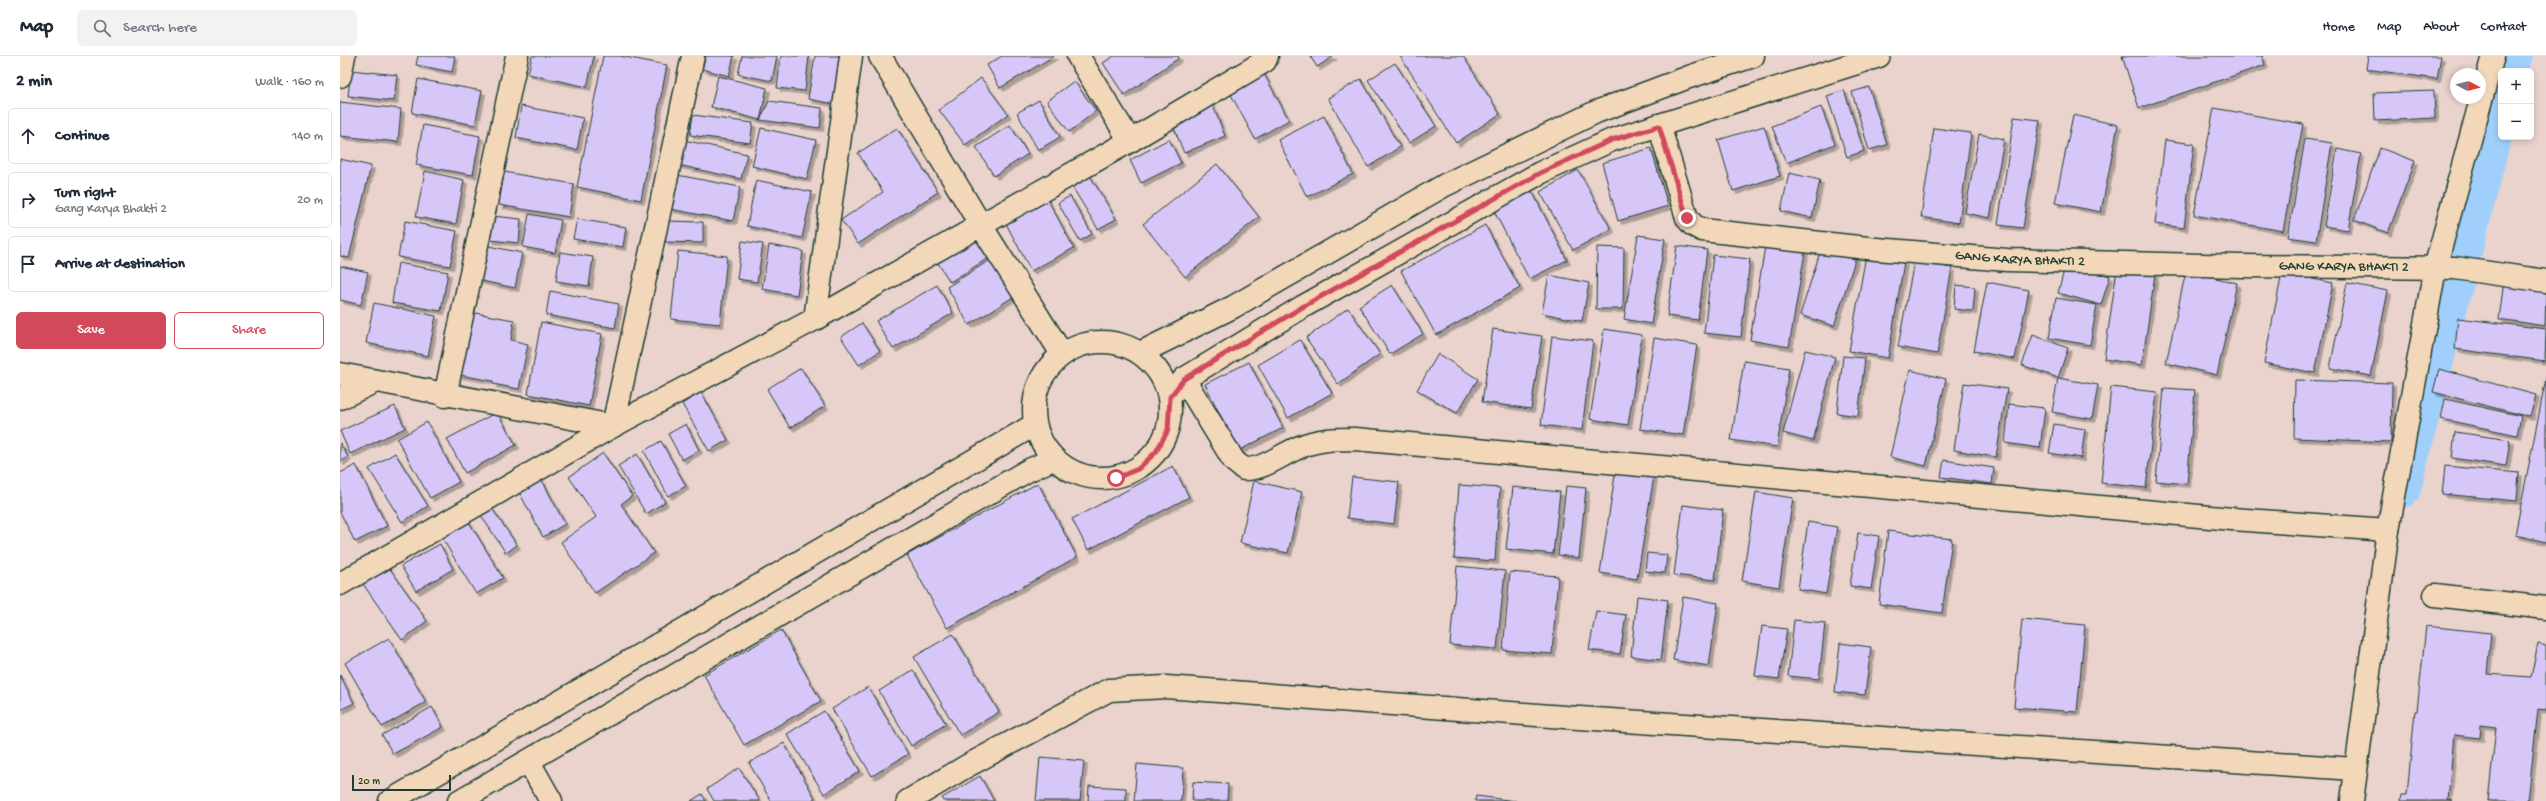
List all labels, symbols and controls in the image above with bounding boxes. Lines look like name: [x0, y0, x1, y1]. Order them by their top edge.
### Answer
search box: [77, 10, 357, 46]
text: Map: [20, 16, 53, 39]
icon: search: [91, 17, 113, 39]
text: Search here: [123, 19, 197, 37]
text: Home: [2323, 19, 2355, 36]
text: Map: [2377, 19, 2401, 36]
text: About: [2423, 19, 2459, 36]
text: Contact: [2481, 19, 2526, 36]
north arrow: [2450, 68, 2486, 104]
map controls: [2498, 68, 2534, 140]
button: +: [2498, 68, 2534, 104]
text: 2 min: [16, 72, 52, 92]
text: Walk · 160 m: [255, 75, 324, 90]
button: −: [2498, 104, 2534, 140]
icon: ahead: [17, 125, 39, 147]
text: Continue: [55, 127, 109, 145]
text: 140 m: [292, 129, 323, 144]
text: Turn right: [55, 184, 115, 202]
icon: right: [17, 189, 39, 211]
text: 20 m: [297, 193, 323, 208]
text: Gang Karya Bhakti 2: [55, 202, 167, 217]
route end: [1678, 209, 1696, 227]
street label: GANG KARYA BHAKTI 2: [1954, 247, 2085, 270]
icon: arrive: [17, 253, 39, 275]
text: Arrive at destination: [55, 255, 185, 273]
street label: GANG KARYA BHAKTI 2: [2279, 258, 2409, 276]
button: Save: [16, 312, 166, 349]
button: Share: [174, 312, 324, 349]
route start: [1107, 469, 1125, 487]
scale bar: [352, 773, 451, 792]
text: 20 m: [358, 776, 380, 788]

